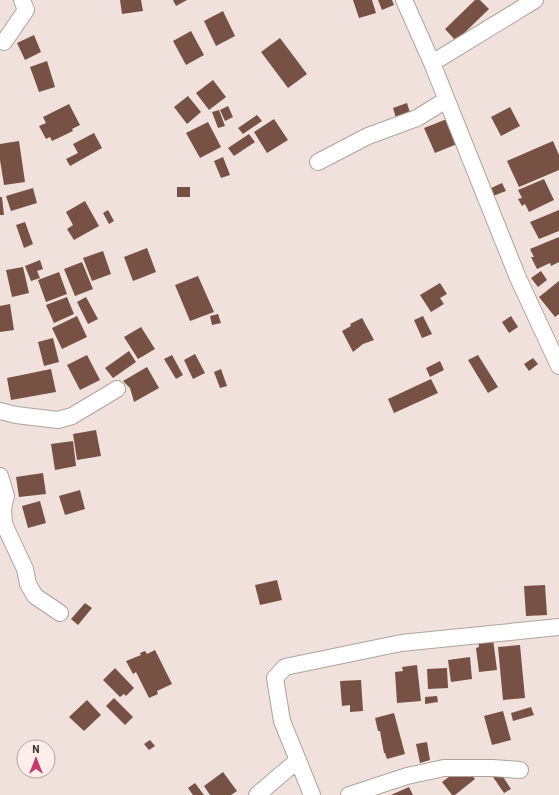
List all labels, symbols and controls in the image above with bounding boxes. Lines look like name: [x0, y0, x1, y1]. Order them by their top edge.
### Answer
north arrow: [16, 739, 56, 779]
text: N: [32, 742, 40, 755]

